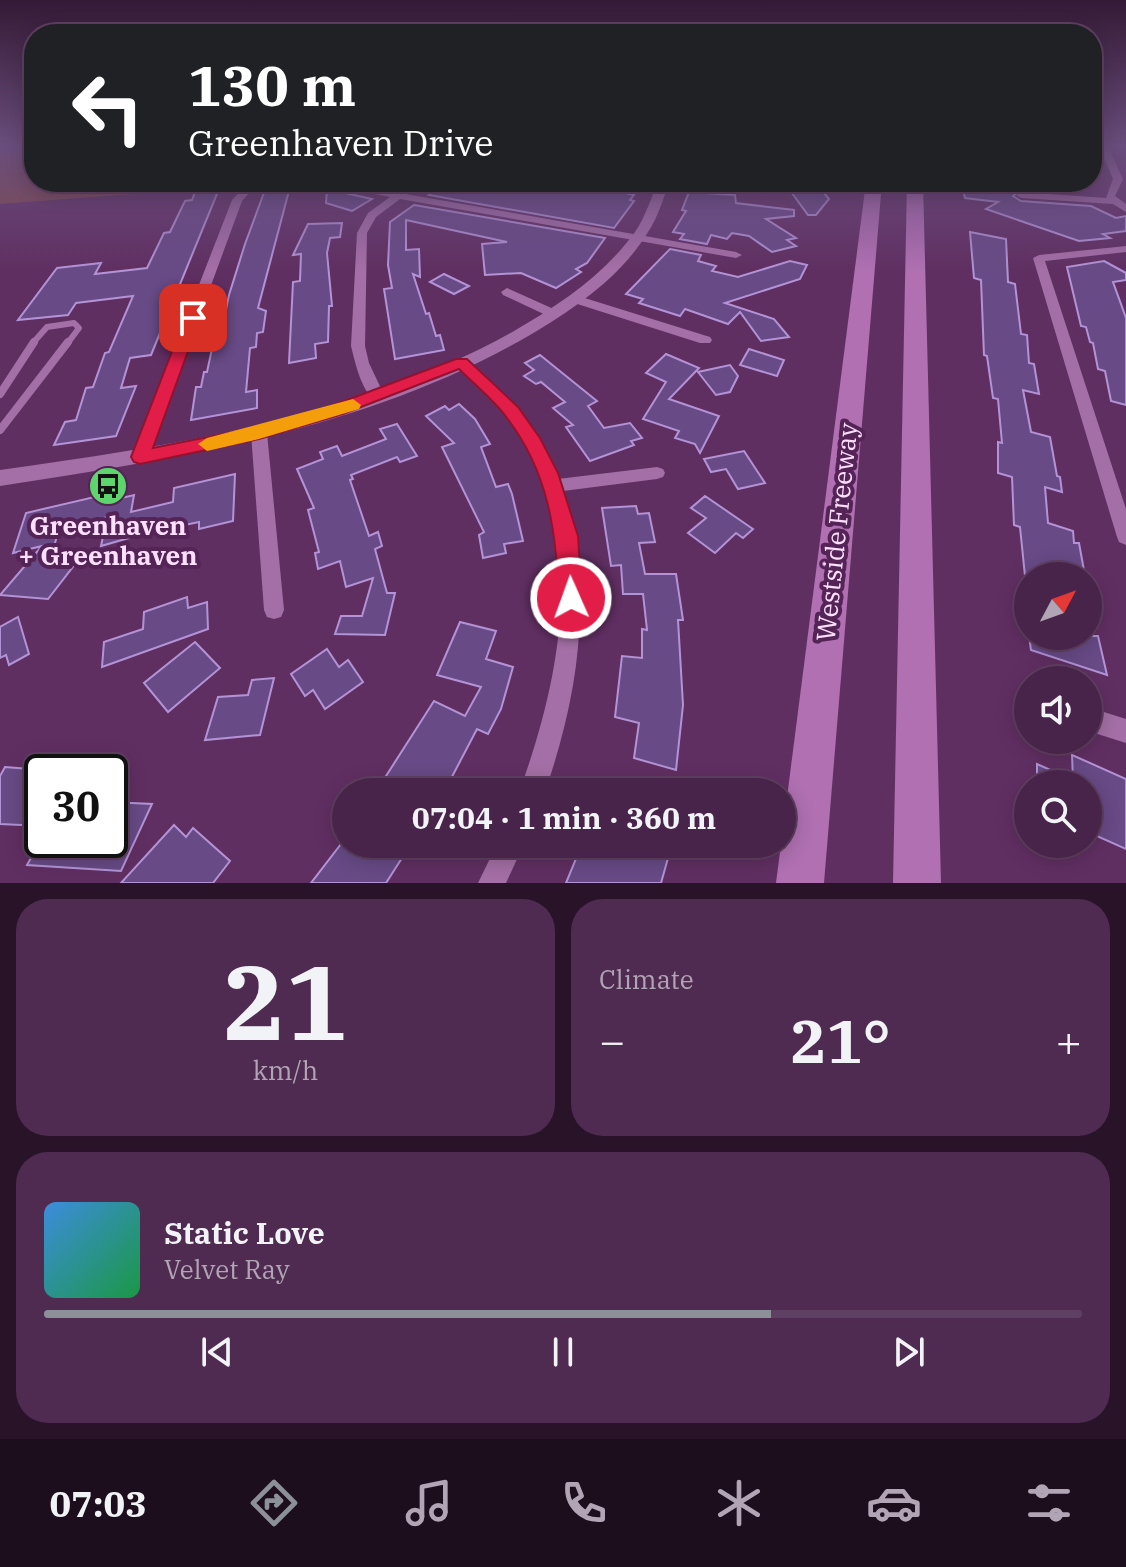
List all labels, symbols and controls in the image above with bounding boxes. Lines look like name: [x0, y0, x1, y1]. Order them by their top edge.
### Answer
text: 130 m: [188, 49, 356, 121]
icon: left: [56, 56, 160, 160]
text: Greenhaven Drive: [188, 119, 494, 166]
pin: [159, 284, 227, 352]
icon: arrive: [171, 296, 215, 340]
street label: Westside Freeway: [808, 421, 864, 643]
bus stop icon: Greenhaven + Greenhaven: [87, 465, 129, 507]
place label: Greenhaven + Greenhaven: [19, 508, 197, 572]
position arrow: [529, 556, 613, 640]
north arrow: [1014, 562, 1102, 650]
map controls: [1014, 562, 1102, 858]
button: sound: [1014, 666, 1102, 754]
speed limit sign: 30: [24, 754, 128, 858]
button: search: [1014, 770, 1102, 858]
text: 07:04 · 1 min · 360 m: [412, 798, 716, 837]
text: 21: [223, 933, 348, 1069]
text: Climate: [599, 962, 694, 996]
text: 21°: [790, 1001, 891, 1080]
text: −: [599, 1012, 625, 1069]
text: +: [1056, 1012, 1082, 1069]
text: km/h: [253, 1053, 318, 1087]
text: Static Love: [164, 1213, 325, 1252]
text: Velvet Ray: [164, 1252, 290, 1286]
icon: previous: [195, 1330, 239, 1374]
icon: pause: [541, 1330, 585, 1374]
icon: next: [887, 1330, 931, 1374]
icon: directions: [246, 1475, 302, 1531]
icon: music: [401, 1475, 457, 1531]
icon: phone: [556, 1475, 612, 1531]
icon: climate: [711, 1475, 767, 1531]
icon: car: [866, 1475, 922, 1531]
icon: filters: [1021, 1475, 1077, 1531]
text: 07:03: [49, 1480, 147, 1527]

